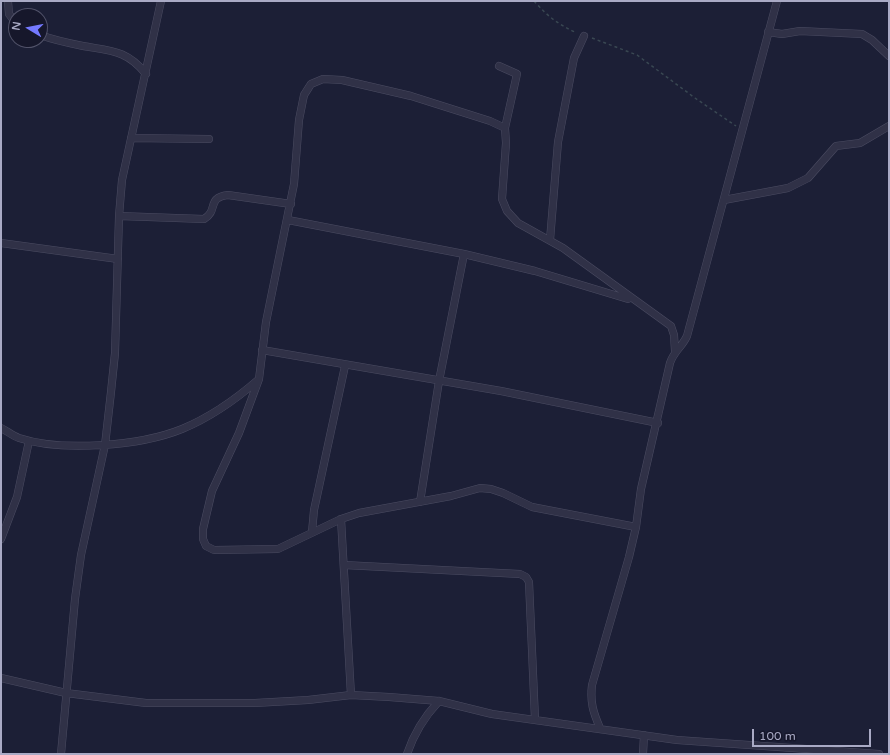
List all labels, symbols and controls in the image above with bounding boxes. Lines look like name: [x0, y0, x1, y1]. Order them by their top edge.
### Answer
north arrow: [8, 8, 48, 48]
text: N: [10, 21, 24, 31]
scale bar: [754, 721, 873, 747]
text: 100 m: [759, 729, 796, 743]

